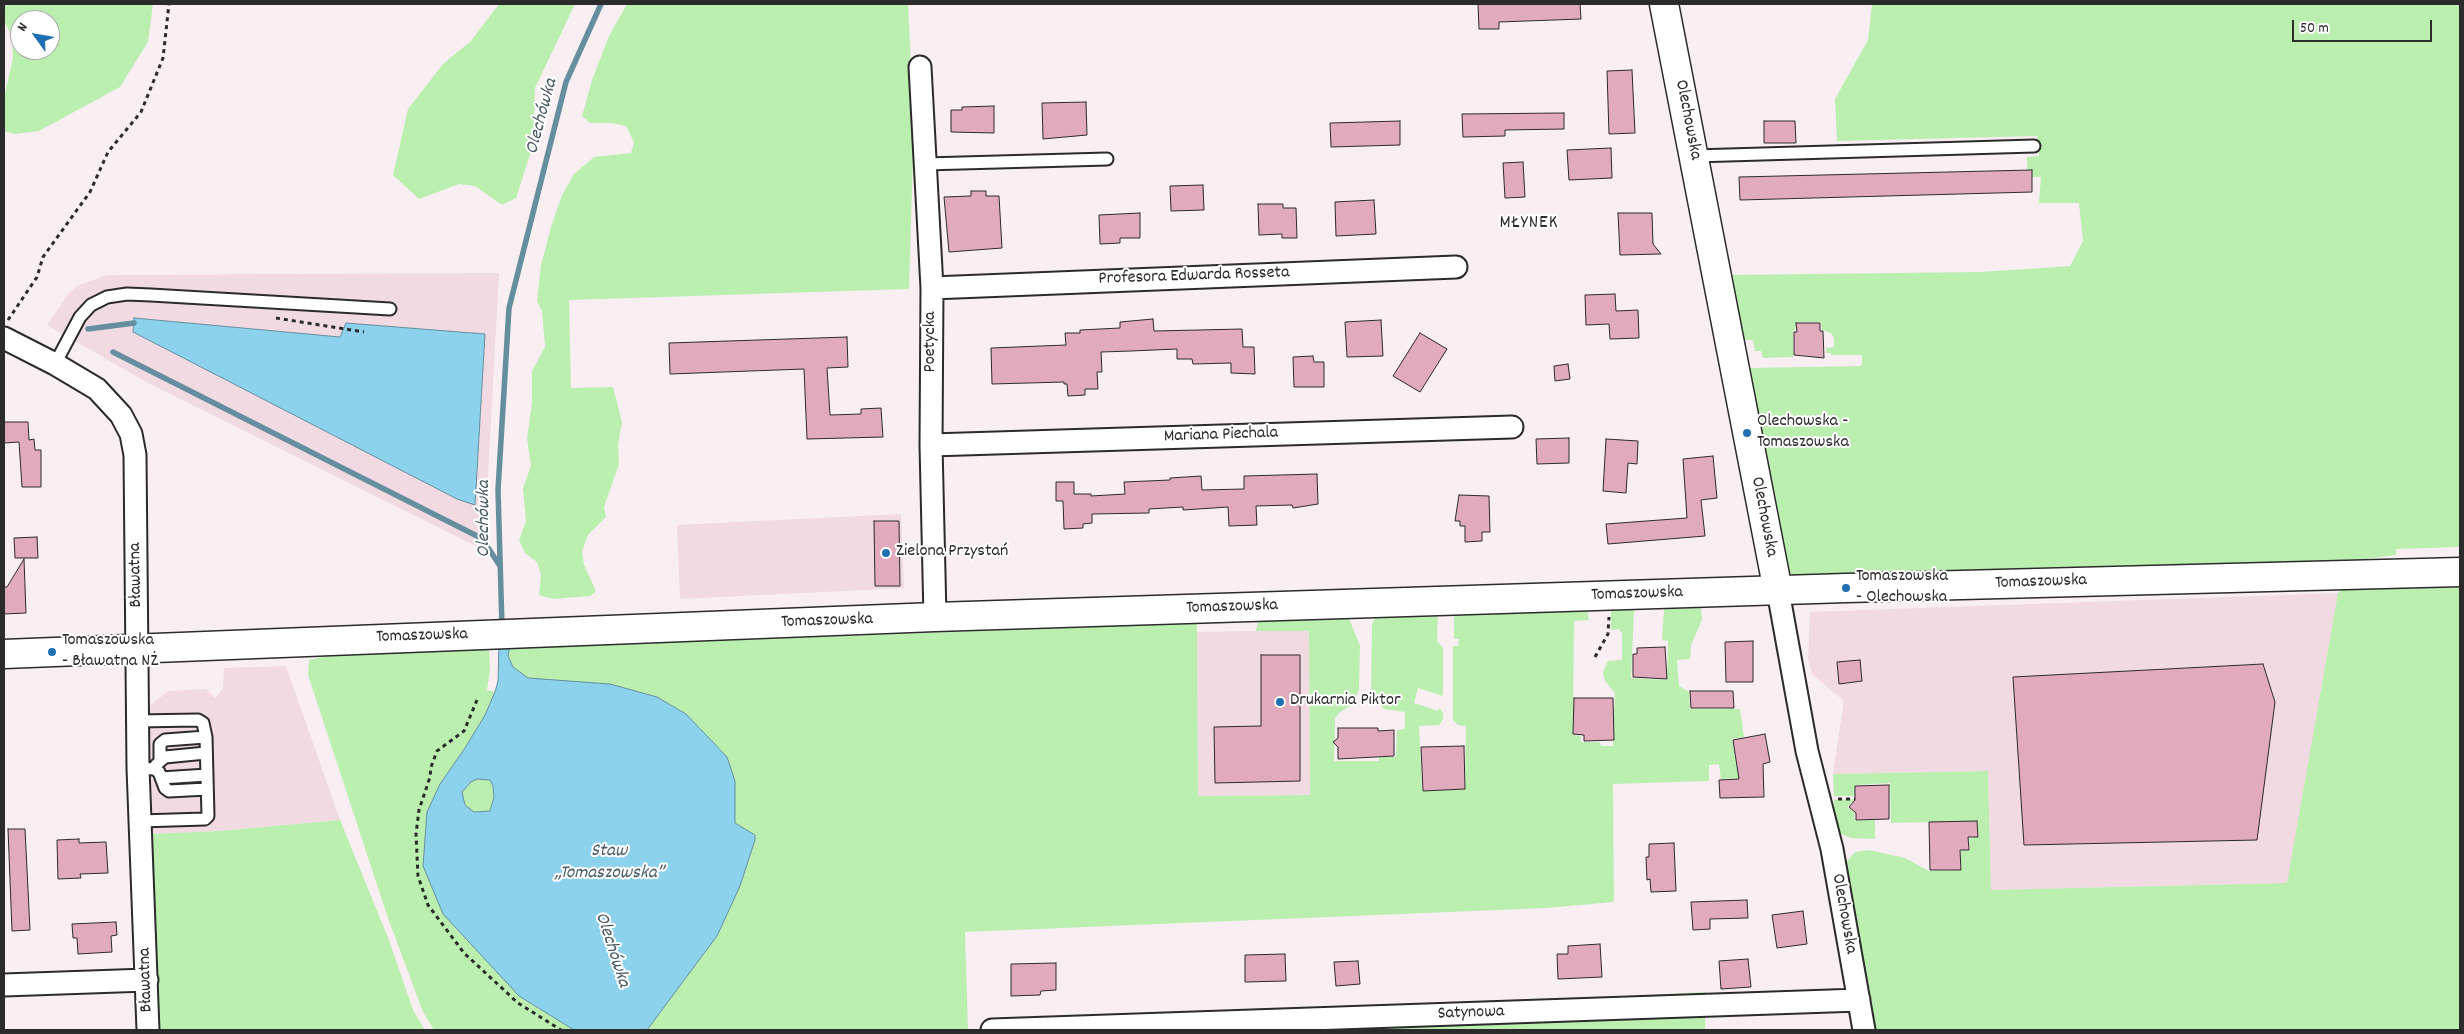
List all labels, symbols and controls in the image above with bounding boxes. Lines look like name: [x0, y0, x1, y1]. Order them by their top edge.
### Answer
north arrow: [10, 10, 60, 60]
scale bar: [2294, 10, 2434, 42]
text: 50 m: [2300, 18, 2329, 40]
text: N: [13, 19, 33, 36]
water label: Olechówka: [522, 77, 564, 157]
street label: Olechowska: [1669, 78, 1705, 162]
district label: MŁYNEK: [1499, 213, 1559, 235]
street label: Profesora Edwarda Rosseta: [1098, 263, 1290, 291]
street label: Poetycka: [921, 311, 943, 373]
place label: Olechowska - Tomaszowska: [1757, 412, 1849, 454]
street label: Mariana Piechala: [1163, 423, 1279, 449]
marker: Olechowska - Tomaszowska: [1741, 427, 1753, 439]
street label: Olechowska: [1745, 475, 1781, 559]
water label: Olechówka: [474, 480, 496, 558]
street label: Bławatna: [126, 542, 148, 608]
place label: Zielona Przystań: [896, 542, 1008, 564]
marker: Zielona Przystań: [880, 547, 892, 559]
place label: Tomaszowska - Olechowska: [1856, 567, 1948, 610]
street label: Tomaszowska: [1995, 571, 2087, 595]
marker: Tomaszowska - Olechowska: [1840, 582, 1852, 594]
street label: Tomaszowska: [1591, 583, 1683, 607]
street label: Tomaszowska: [1186, 596, 1278, 620]
street label: Tomaszowska: [781, 610, 873, 634]
street label: Tomaszowska: [376, 625, 468, 649]
place label: Tomaszowska - Bławatna NŻ: [62, 631, 158, 674]
marker: Tomaszowska - Bławatna NŻ: [46, 646, 58, 658]
place label: Drukarnia Piktor: [1290, 691, 1401, 713]
marker: Drukarnia Piktor: [1274, 696, 1286, 708]
water label: Staw „Tomaszowska”: [554, 841, 664, 885]
street label: Olechowska: [1825, 872, 1861, 956]
water label: Olechówka: [588, 910, 634, 990]
street label: Bławatna: [135, 947, 159, 1013]
street label: Satynowa: [1437, 1002, 1505, 1026]

